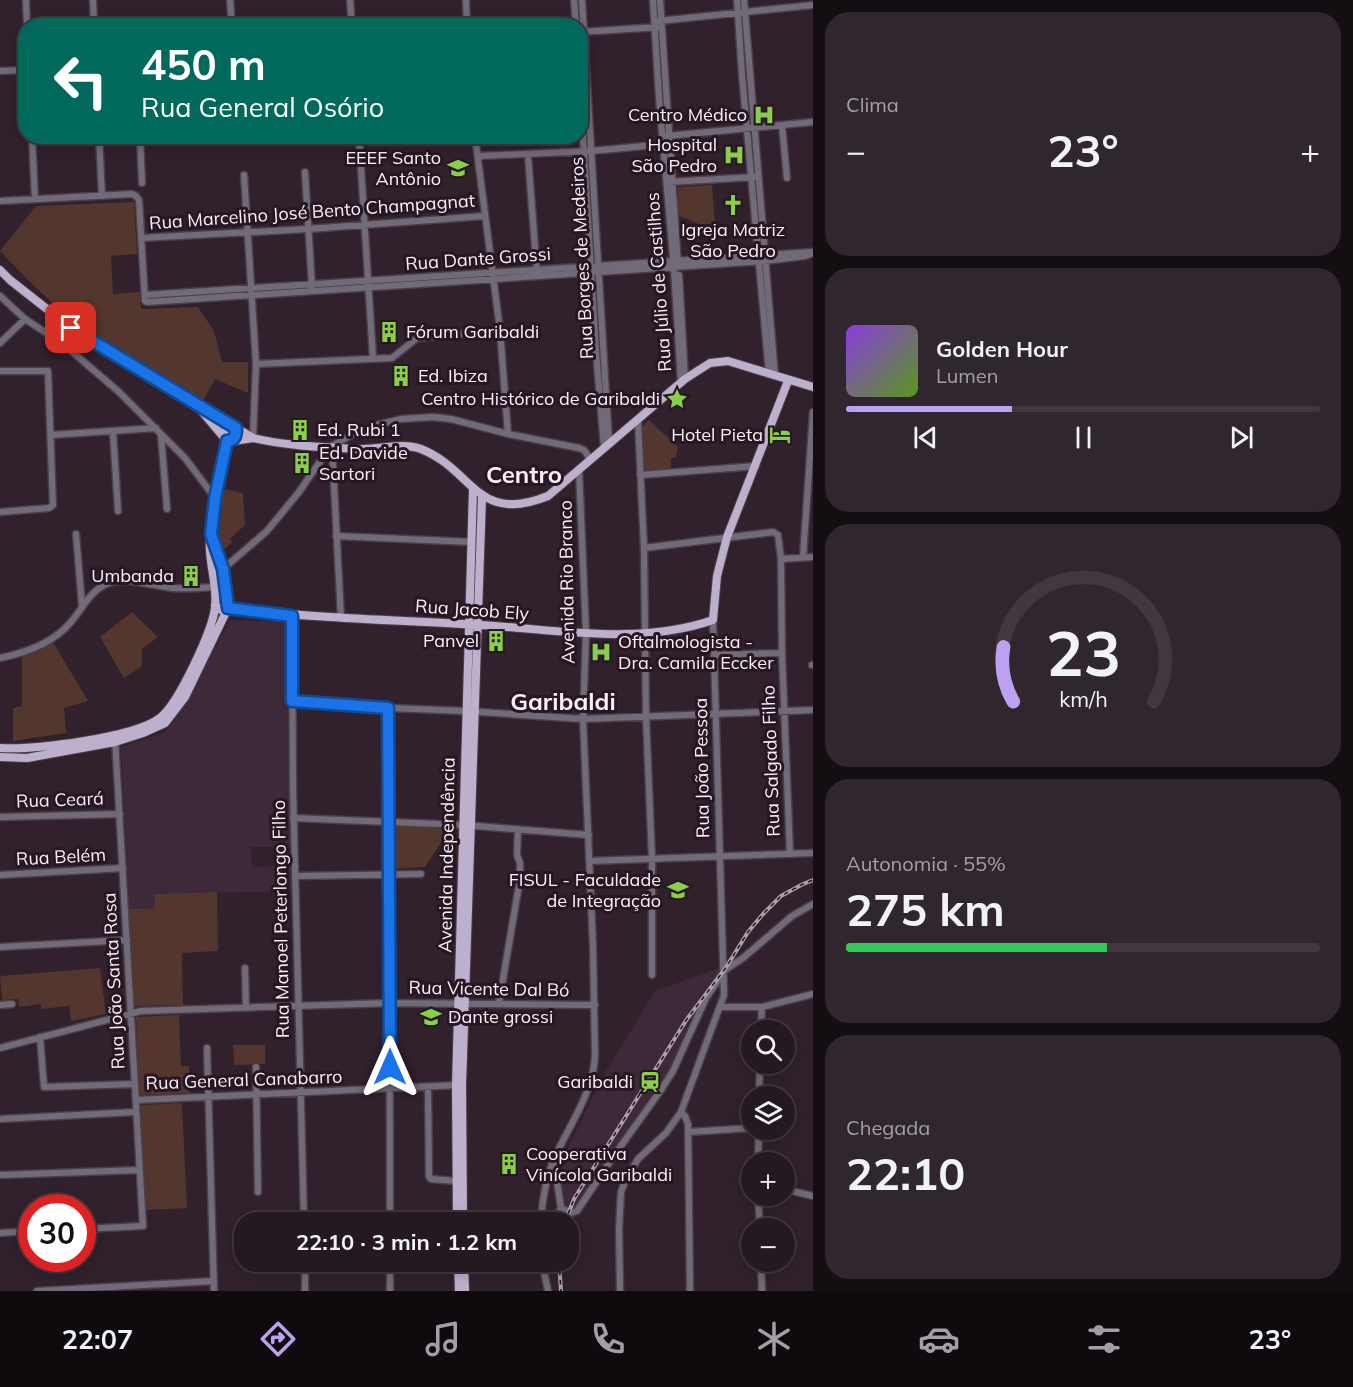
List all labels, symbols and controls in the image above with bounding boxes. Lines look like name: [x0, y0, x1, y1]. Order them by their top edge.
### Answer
text: 450 m: [141, 38, 266, 91]
icon: left: [42, 42, 120, 120]
text: Rua General Osório: [141, 90, 384, 124]
text: Clima: [846, 92, 899, 117]
place label: Centro Médico: [628, 103, 747, 126]
hospital icon: Centro Médico: [752, 103, 776, 127]
text: 23°: [1047, 122, 1119, 178]
text: −: [846, 130, 866, 171]
text: +: [1300, 130, 1320, 171]
place label: Hospital São Pedro: [631, 133, 717, 177]
hospital icon: Hospital São Pedro: [722, 143, 746, 167]
place label: EEEF Santo Antônio: [345, 146, 441, 190]
school or university icon: EEEF Santo Antônio: [446, 156, 470, 180]
street label: Rua Borges de Medeiros: [565, 156, 598, 360]
street label: Rua Marcelino José Bento Champagnat: [148, 189, 476, 234]
street label: Rua Júlio de Castilhos: [641, 192, 676, 373]
church icon: Igreja Matriz São Pedro: [721, 193, 745, 217]
place label: Igreja Matriz São Pedro: [681, 218, 785, 262]
street label: Rua Dante Grossi: [404, 242, 552, 275]
pin: [45, 302, 96, 353]
icon: arrive: [54, 311, 87, 344]
building icon: Fórum Garibaldi: [377, 320, 401, 344]
place label: Fórum Garibaldi: [406, 320, 539, 343]
text: Golden Hour: [936, 335, 1068, 363]
text: Lumen: [936, 363, 998, 388]
building icon: Ed. Ibiza: [389, 364, 413, 388]
place label: Ed. Ibiza: [418, 364, 488, 387]
place label: Centro Histórico de Garibaldi: [421, 387, 660, 410]
place icon: Centro Histórico de Garibaldi: [665, 387, 689, 411]
building icon: Ed. Rubi 1: [288, 418, 312, 442]
place label: Ed. Rubi 1: [317, 418, 401, 441]
icon: previous: [909, 421, 942, 454]
icon: pause: [1067, 421, 1100, 454]
icon: next: [1225, 421, 1258, 454]
place label: Hotel Pieta: [671, 423, 763, 446]
hotel icon: Hotel Pieta: [768, 423, 792, 447]
place label: Ed. Davide Sartori: [319, 441, 408, 485]
building icon: Ed. Davide Sartori: [290, 451, 314, 475]
district label: Centro: [486, 459, 562, 489]
street label: Avenida Rio Branco: [554, 500, 579, 664]
place label: Umbanda: [91, 564, 174, 587]
building icon: Umbanda: [179, 564, 203, 588]
street label: Rua Jacob Ely: [414, 594, 530, 625]
text: 23: [1046, 614, 1120, 693]
place label: Panvel: [423, 629, 479, 652]
building icon: Panvel: [484, 629, 508, 653]
place label: Oftalmologista - Dra. Camila Eccker: [618, 630, 774, 674]
hospital icon: Oftalmologista - Dra. Camila Eccker: [589, 640, 613, 664]
street label: Rua Salgado Filho: [756, 685, 785, 837]
district label: Garibaldi: [510, 686, 616, 716]
text: km/h: [1059, 686, 1107, 713]
street label: Rua João Pessoa: [689, 698, 714, 838]
street label: Avenida Independência: [433, 757, 460, 953]
street label: Rua Ceará: [16, 786, 104, 813]
street label: Rua Manoel Peterlongo Filho: [267, 800, 294, 1038]
street label: Rua Belém: [15, 843, 107, 870]
text: Autonomia · 55%: [846, 851, 1006, 876]
place label: FISUL - Faculdade de Integração: [509, 868, 661, 912]
school or university icon: FISUL - Faculdade de Integração: [666, 878, 690, 902]
text: 275 km: [846, 881, 1005, 937]
street label: Rua João Santa Rosa: [97, 892, 130, 1070]
street label: Rua Vicente Dal Bó: [408, 976, 570, 1001]
school or university icon: Dante grossi: [419, 1005, 443, 1029]
place label: Dante grossi: [448, 1005, 553, 1028]
map controls: [741, 1020, 795, 1272]
button: search: [741, 1020, 795, 1074]
position arrow: [358, 1035, 422, 1099]
street label: Rua General Canabarro: [145, 1065, 343, 1094]
place label: Garibaldi: [557, 1070, 633, 1093]
station icon: Garibaldi: [638, 1070, 662, 1094]
button: layers: [741, 1086, 795, 1140]
text: Chegada: [846, 1115, 930, 1140]
place label: Cooperativa Vinícola Garibaldi: [526, 1142, 672, 1186]
text: 22:10: [846, 1145, 965, 1201]
building icon: Cooperativa Vinícola Garibaldi: [497, 1152, 521, 1176]
button: +: [741, 1152, 795, 1206]
speed limit sign: 30: [18, 1194, 96, 1272]
button: −: [741, 1218, 795, 1272]
text: 22:10 · 3 min · 1.2 km: [296, 1228, 517, 1256]
icon: directions: [257, 1318, 299, 1360]
icon: music: [422, 1318, 464, 1360]
icon: phone: [587, 1318, 629, 1360]
icon: climate: [753, 1318, 795, 1360]
icon: car: [918, 1318, 960, 1360]
icon: filters: [1083, 1318, 1125, 1360]
text: 22:07: [62, 1322, 133, 1356]
text: 23°: [1249, 1322, 1291, 1356]

